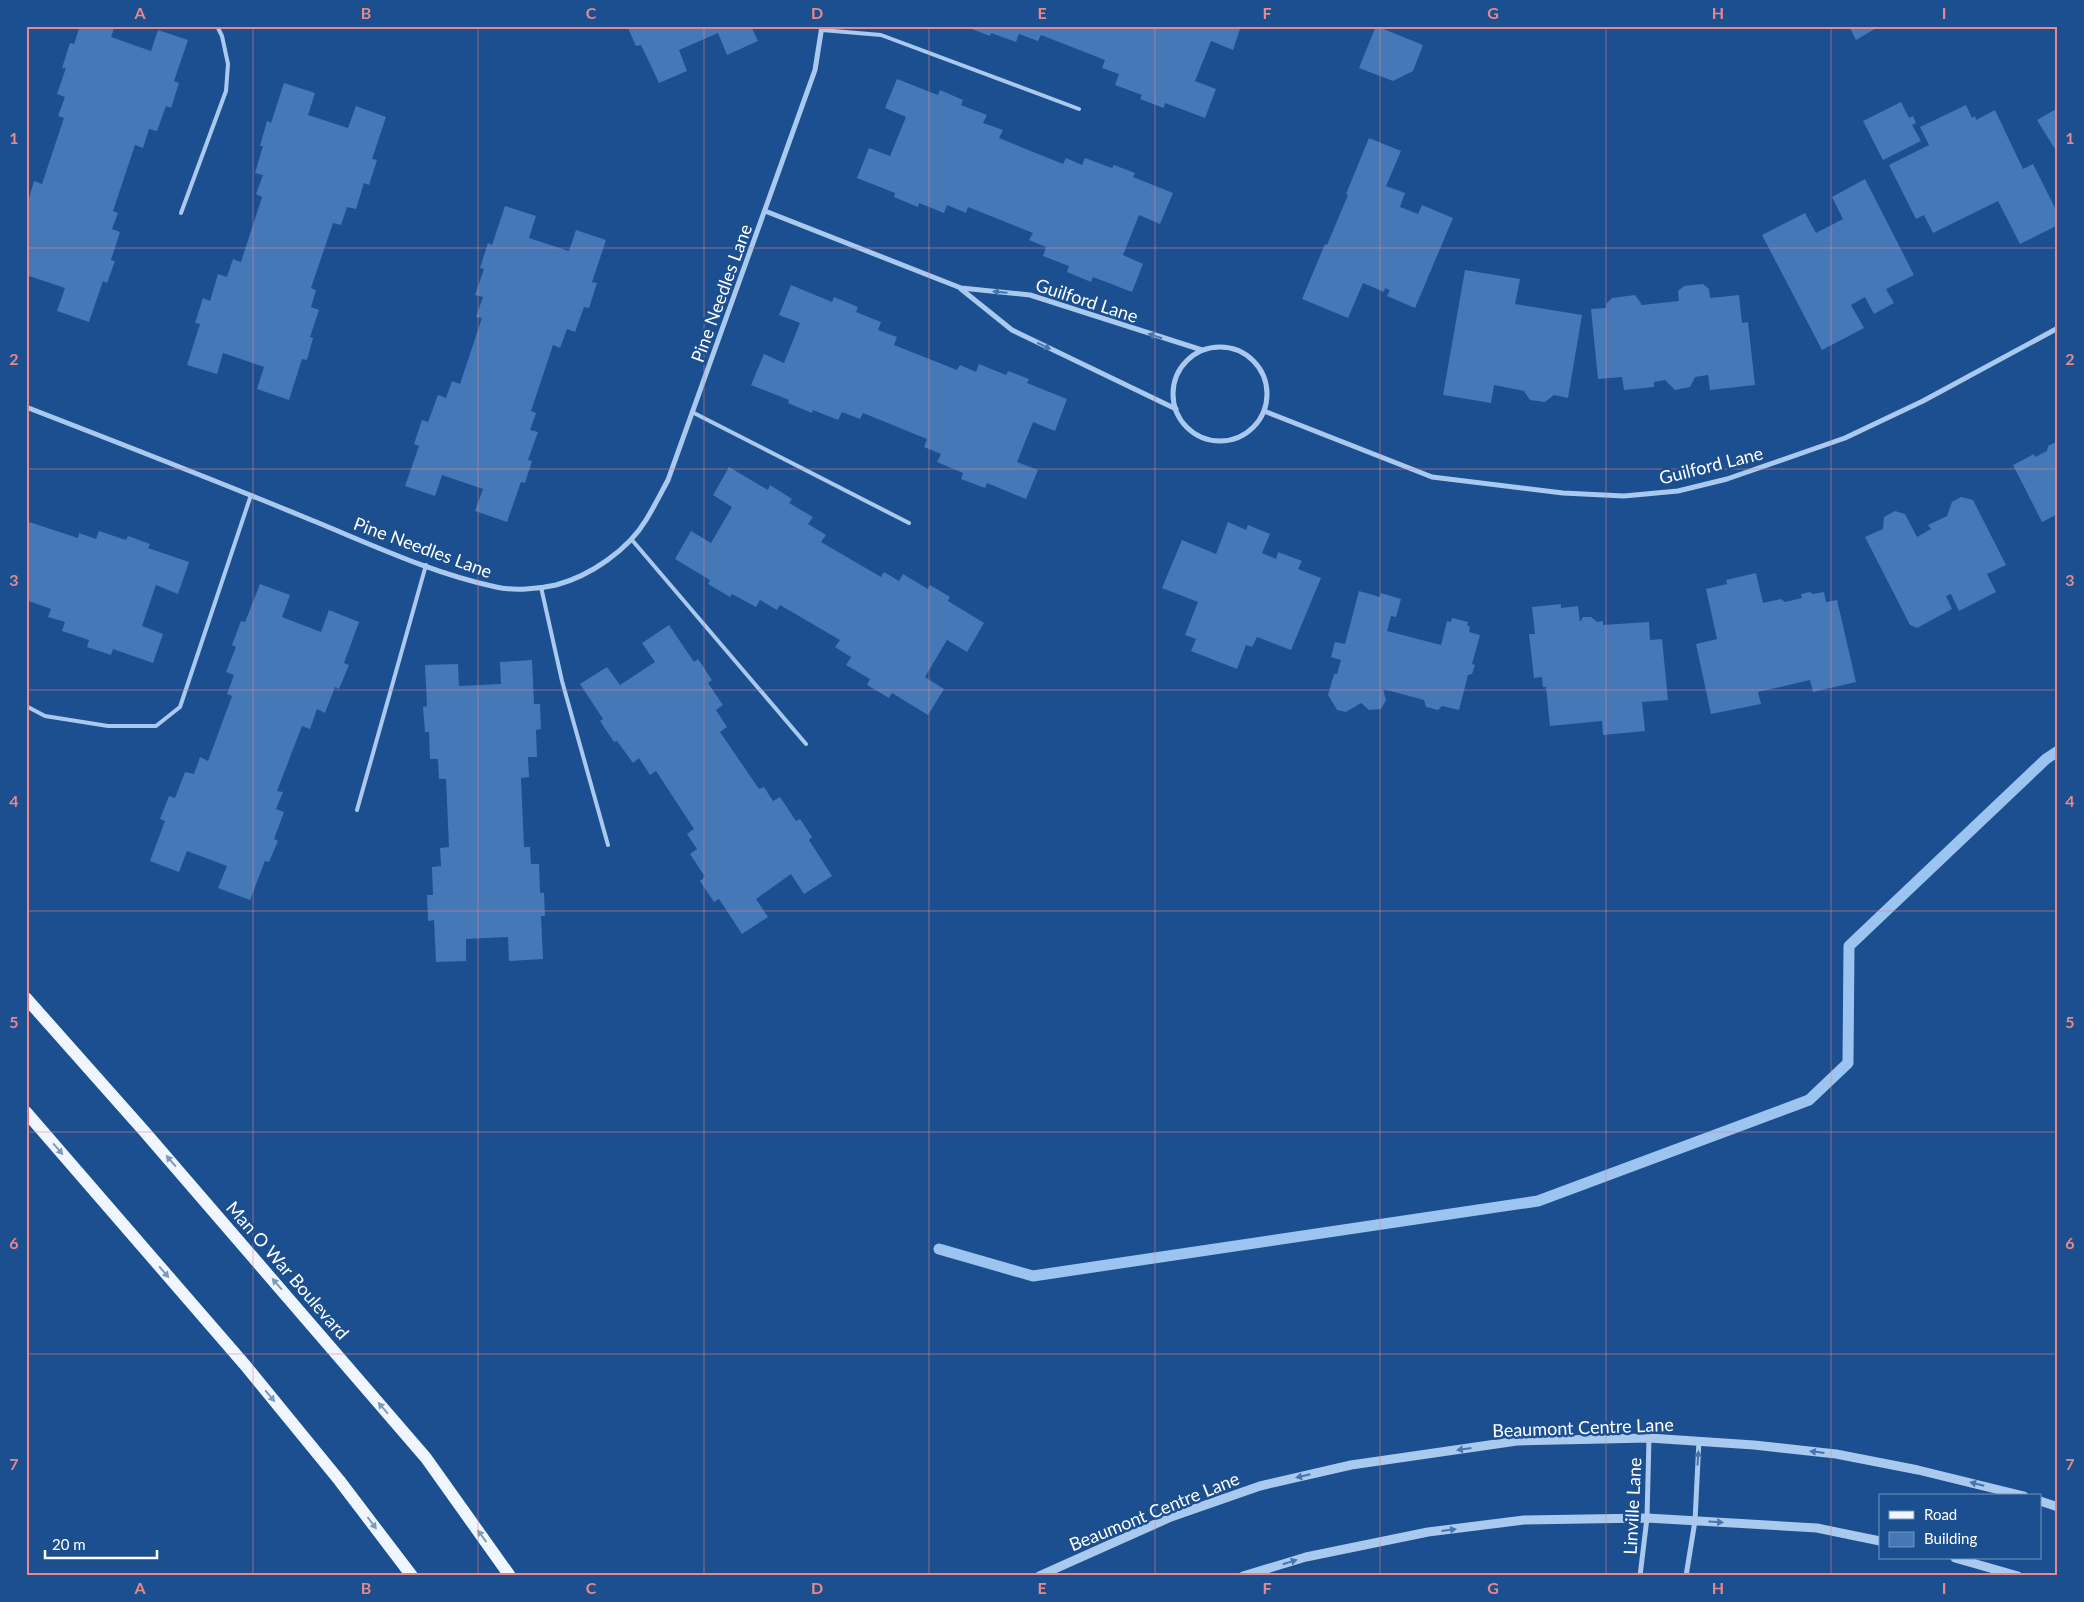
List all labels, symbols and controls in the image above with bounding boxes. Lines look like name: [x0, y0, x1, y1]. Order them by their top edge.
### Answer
text: A: [133, 3, 146, 22]
text: B: [361, 3, 371, 22]
text: C: [586, 3, 597, 22]
text: D: [811, 3, 823, 22]
text: E: [1037, 3, 1047, 22]
text: F: [1262, 3, 1272, 22]
text: G: [1487, 3, 1499, 22]
text: H: [1712, 3, 1724, 22]
text: I: [1942, 3, 1946, 22]
text: 1: [9, 128, 19, 147]
text: 1: [2065, 128, 2075, 147]
street label: Pine Needles Lane: [686, 221, 756, 365]
street label: Guilford Lane: [1033, 273, 1141, 327]
one-way arrow: [991, 288, 1007, 296]
one-way arrow: [1148, 332, 1163, 339]
one-way arrow: [1037, 342, 1051, 350]
text: 2: [9, 349, 19, 368]
text: 2: [2065, 349, 2075, 368]
street label: Guilford Lane: [1657, 441, 1765, 489]
street label: Pine Needles Lane: [351, 512, 495, 582]
text: 3: [9, 570, 19, 589]
text: 3: [2065, 570, 2075, 589]
text: 4: [9, 791, 19, 810]
text: 4: [2065, 791, 2075, 810]
text: 5: [9, 1012, 19, 1031]
text: 5: [2065, 1012, 2075, 1031]
one-way arrow: [52, 1143, 64, 1155]
one-way arrow: [165, 1155, 176, 1168]
street label: Man O War Boulevard: [222, 1196, 354, 1344]
text: 6: [9, 1233, 19, 1252]
text: 6: [2065, 1233, 2075, 1252]
one-way arrow: [159, 1266, 170, 1279]
one-way arrow: [271, 1278, 282, 1291]
one-way arrow: [264, 1389, 275, 1402]
one-way arrow: [377, 1401, 388, 1414]
street label: Beaumont Centre Lane: [1492, 1413, 1674, 1441]
one-way arrow: [1455, 1445, 1471, 1453]
one-way arrow: [1809, 1448, 1825, 1456]
one-way arrow: [1695, 1449, 1703, 1465]
text: 7: [9, 1454, 19, 1473]
text: 7: [2065, 1454, 2075, 1473]
street label: Linville Lane: [1618, 1457, 1646, 1555]
street label: Beaumont Centre Lane: [1066, 1467, 1242, 1555]
one-way arrow: [1296, 1472, 1311, 1480]
one-way arrow: [1969, 1480, 1984, 1488]
legend: [1879, 1494, 2042, 1560]
text: Road: [1924, 1505, 1957, 1523]
one-way arrow: [366, 1516, 377, 1529]
one-way arrow: [1708, 1519, 1724, 1527]
one-way arrow: [1441, 1526, 1457, 1534]
scale bar: [45, 1527, 158, 1559]
one-way arrow: [477, 1529, 487, 1543]
text: Building: [1924, 1529, 1977, 1547]
text: 20 m: [52, 1535, 86, 1553]
one-way arrow: [1282, 1557, 1297, 1565]
text: A: [133, 1578, 146, 1597]
text: B: [361, 1578, 371, 1597]
text: C: [586, 1578, 597, 1597]
text: D: [811, 1578, 823, 1597]
text: E: [1037, 1578, 1047, 1597]
text: F: [1262, 1578, 1272, 1597]
text: G: [1487, 1578, 1499, 1597]
text: H: [1712, 1578, 1724, 1597]
text: I: [1942, 1578, 1946, 1597]

